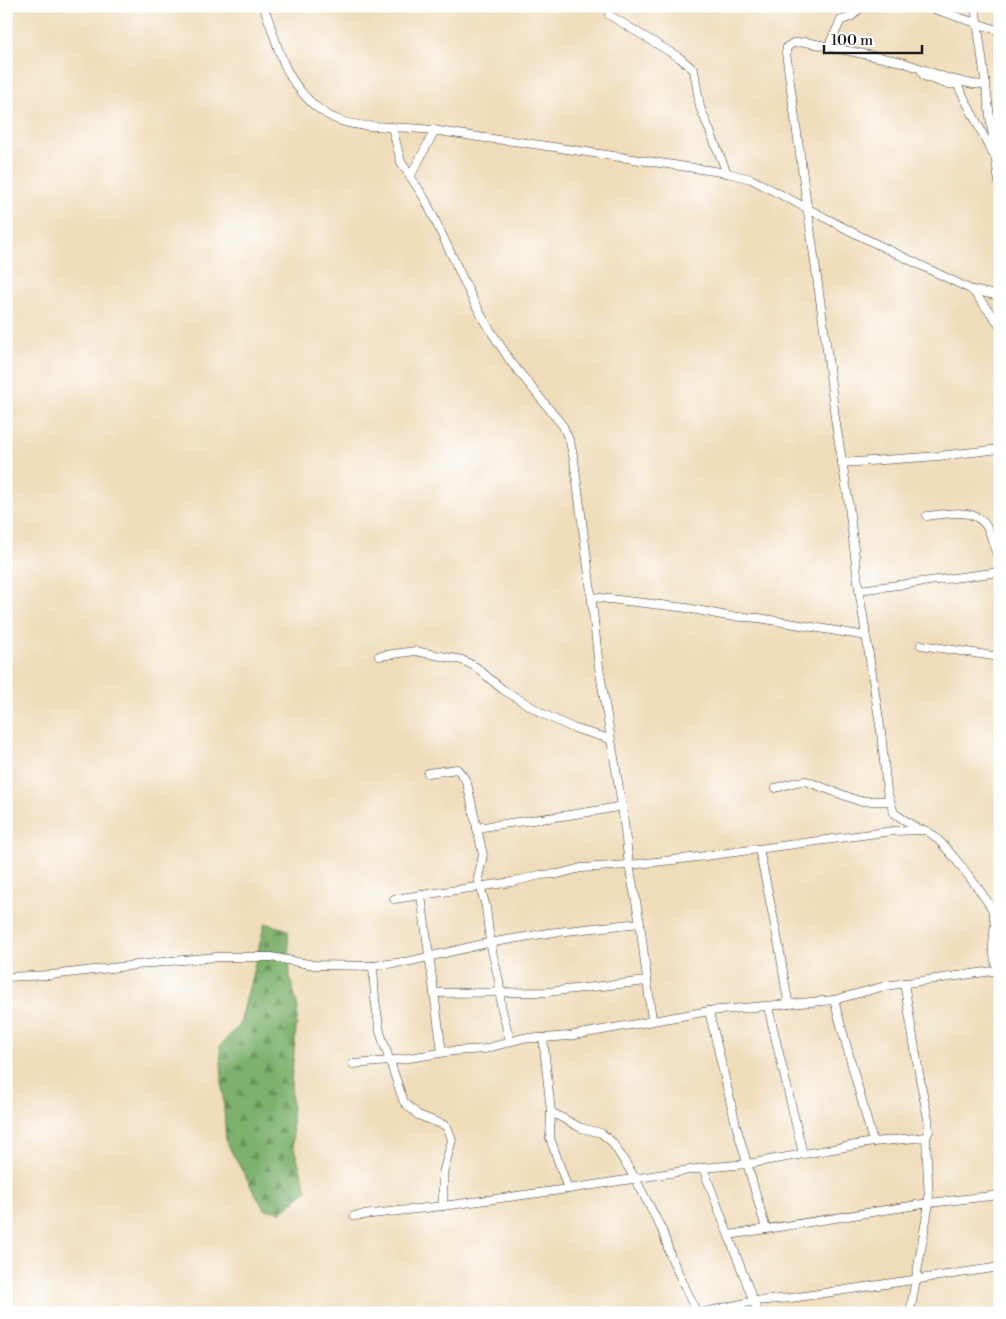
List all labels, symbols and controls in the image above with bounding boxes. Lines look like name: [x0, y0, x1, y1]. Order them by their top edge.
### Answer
scale bar: [824, 22, 921, 54]
text: 100 m: [831, 31, 873, 50]

